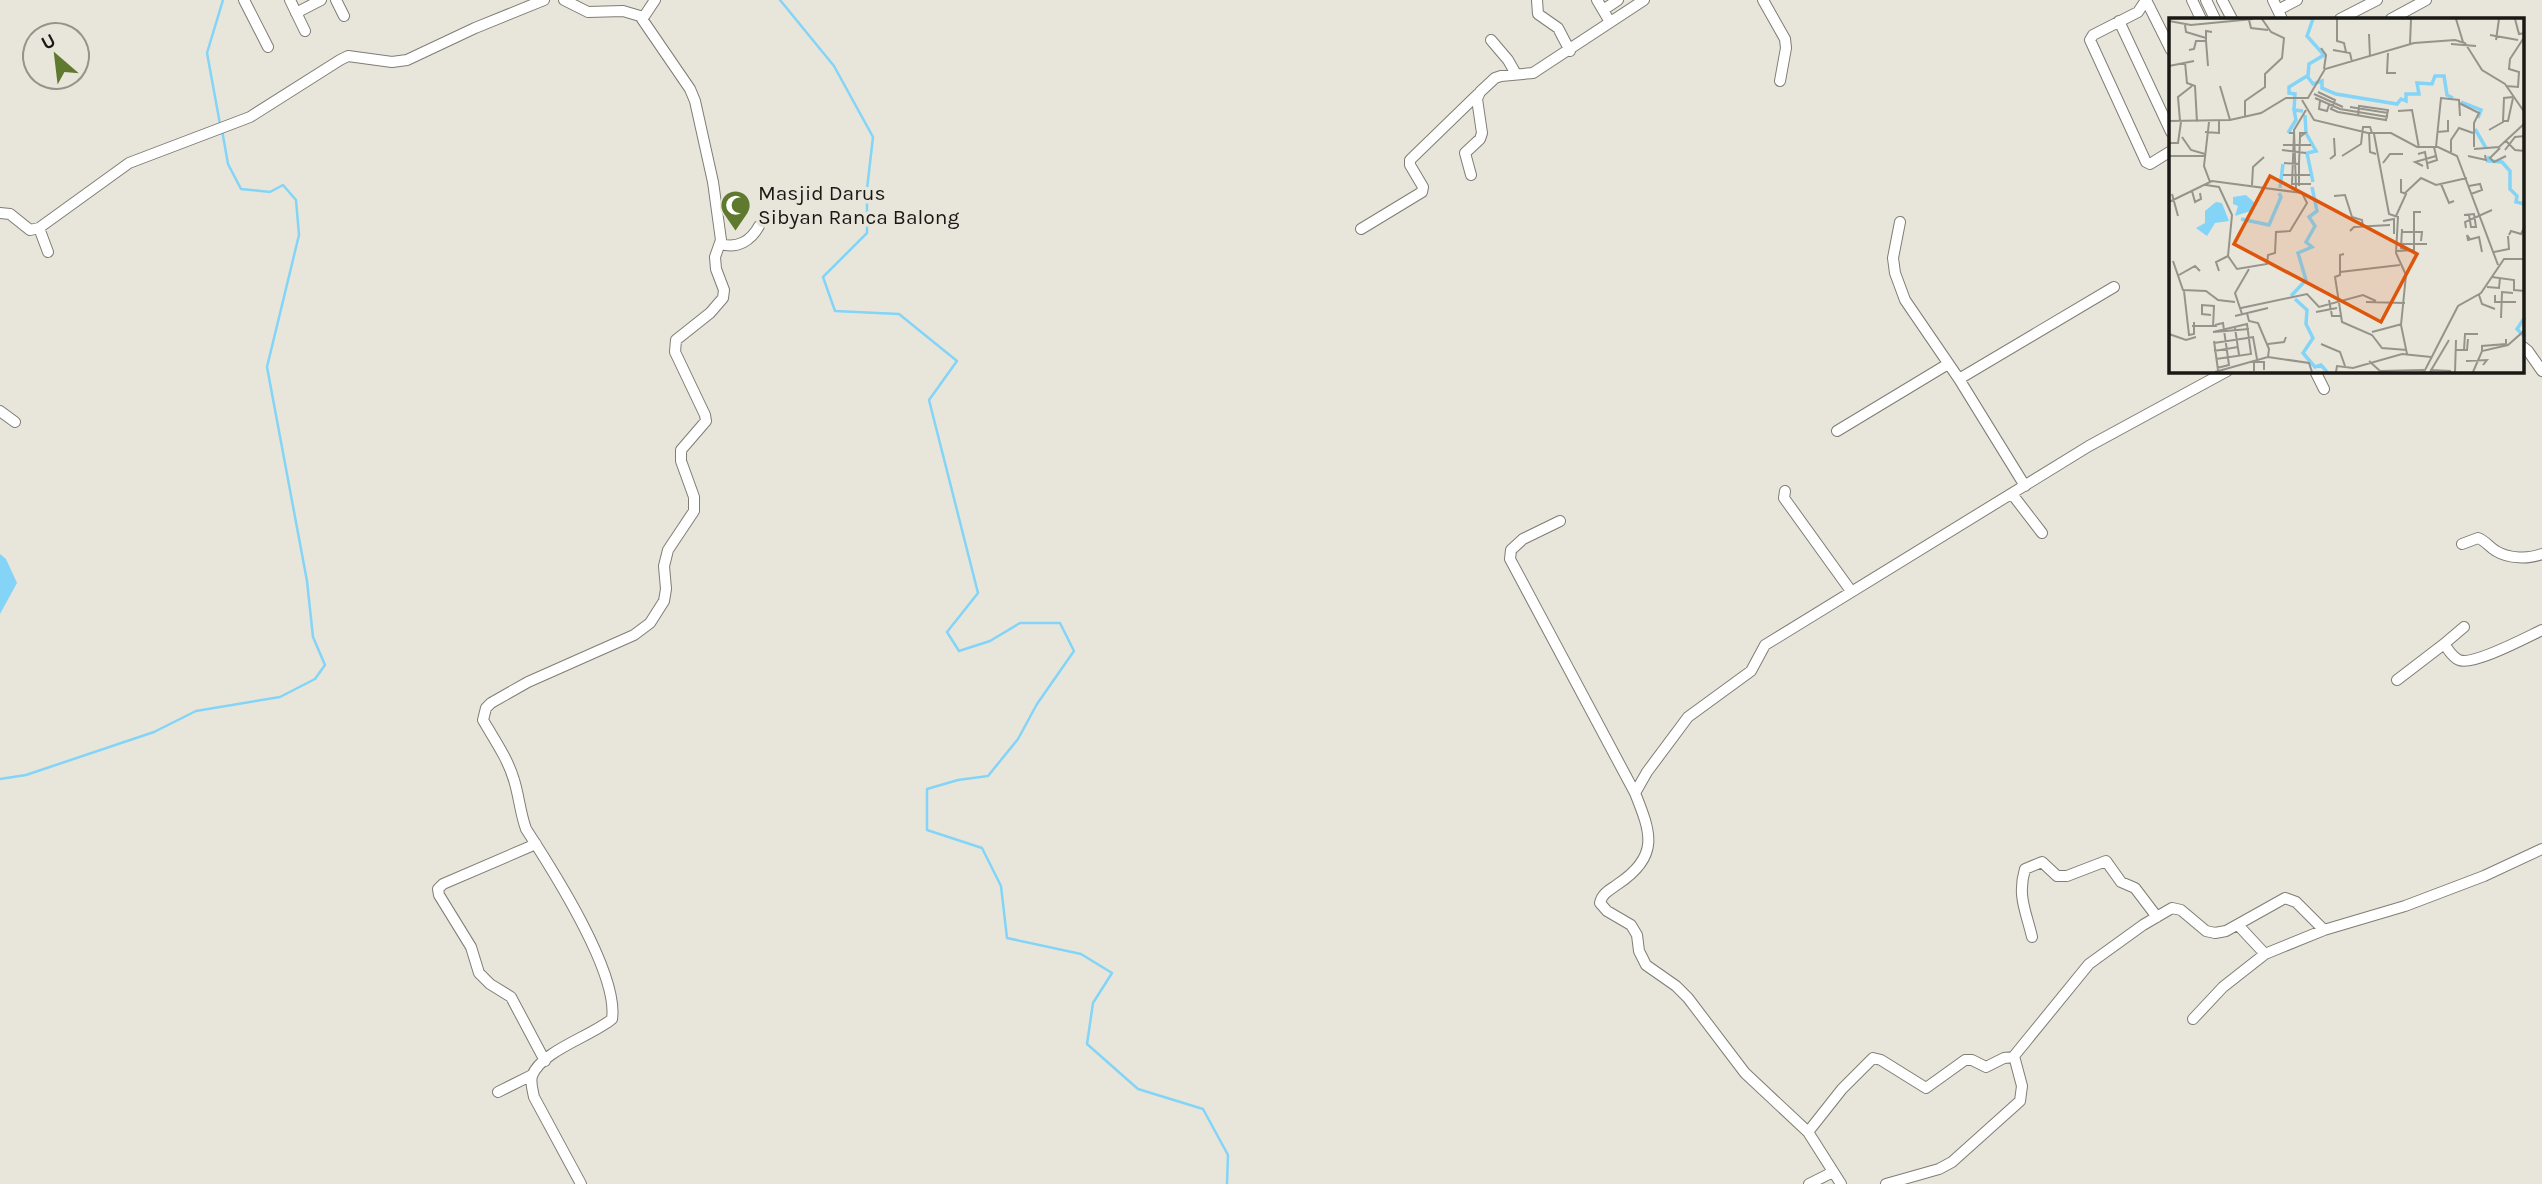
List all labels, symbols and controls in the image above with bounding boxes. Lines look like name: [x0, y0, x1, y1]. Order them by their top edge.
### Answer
inset map: [2169, 18, 2524, 373]
north arrow: [21, 21, 91, 91]
text: U: [38, 29, 59, 55]
place label: Masjid Darus Sibyan Ranca Balong: [758, 181, 960, 229]
mosque icon: Masjid Darus Sibyan Ranca Balong: [718, 188, 752, 232]

